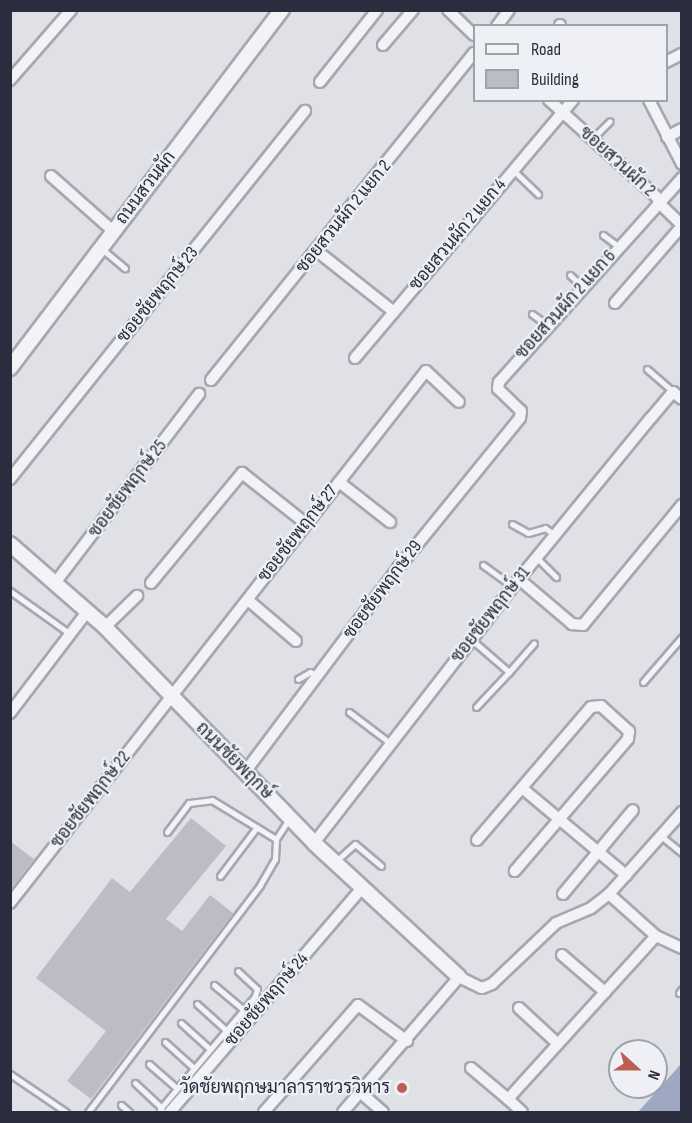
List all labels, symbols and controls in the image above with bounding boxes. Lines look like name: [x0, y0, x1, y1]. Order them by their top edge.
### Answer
legend: [473, 24, 668, 102]
text: Road: [531, 39, 561, 60]
text: Building: [531, 69, 579, 90]
street label: ซอยสวนผัก 2: [575, 122, 659, 202]
street label: ถนนสวนผัก: [111, 147, 181, 229]
street label: ซอยสวนผัก 2 แยก 2: [292, 156, 396, 278]
street label: ซอยสวนผัก 2 แยก 4: [405, 175, 511, 295]
street label: ซอยชัยพฤกษ์ 23: [113, 243, 203, 347]
street label: ซอยสวนผัก 2 แยก 6: [511, 246, 621, 364]
street label: ซอยชัยพฤกษ์ 25: [84, 436, 172, 542]
street label: ซอยชัยพฤกษ์ 27: [254, 481, 342, 587]
street label: ซอยชัยพฤกษ์ 29: [339, 537, 427, 643]
street label: ซอยชัยพฤกษ์ 31: [447, 563, 535, 667]
street label: ถนนชัยพฤกษ์: [191, 718, 277, 804]
street label: ซอยชัยพฤกษ์ 22: [47, 747, 135, 853]
street label: ซอยชัยพฤกษ์ 24: [221, 949, 313, 1051]
north arrow: [608, 1039, 668, 1099]
text: N: [643, 1068, 664, 1082]
place label: วัดชัยพฤกษมาลาราชวรวิหาร: [180, 1077, 390, 1099]
marker: วัดชัยพฤกษมาลาราชวรวิหาร: [395, 1081, 409, 1095]

